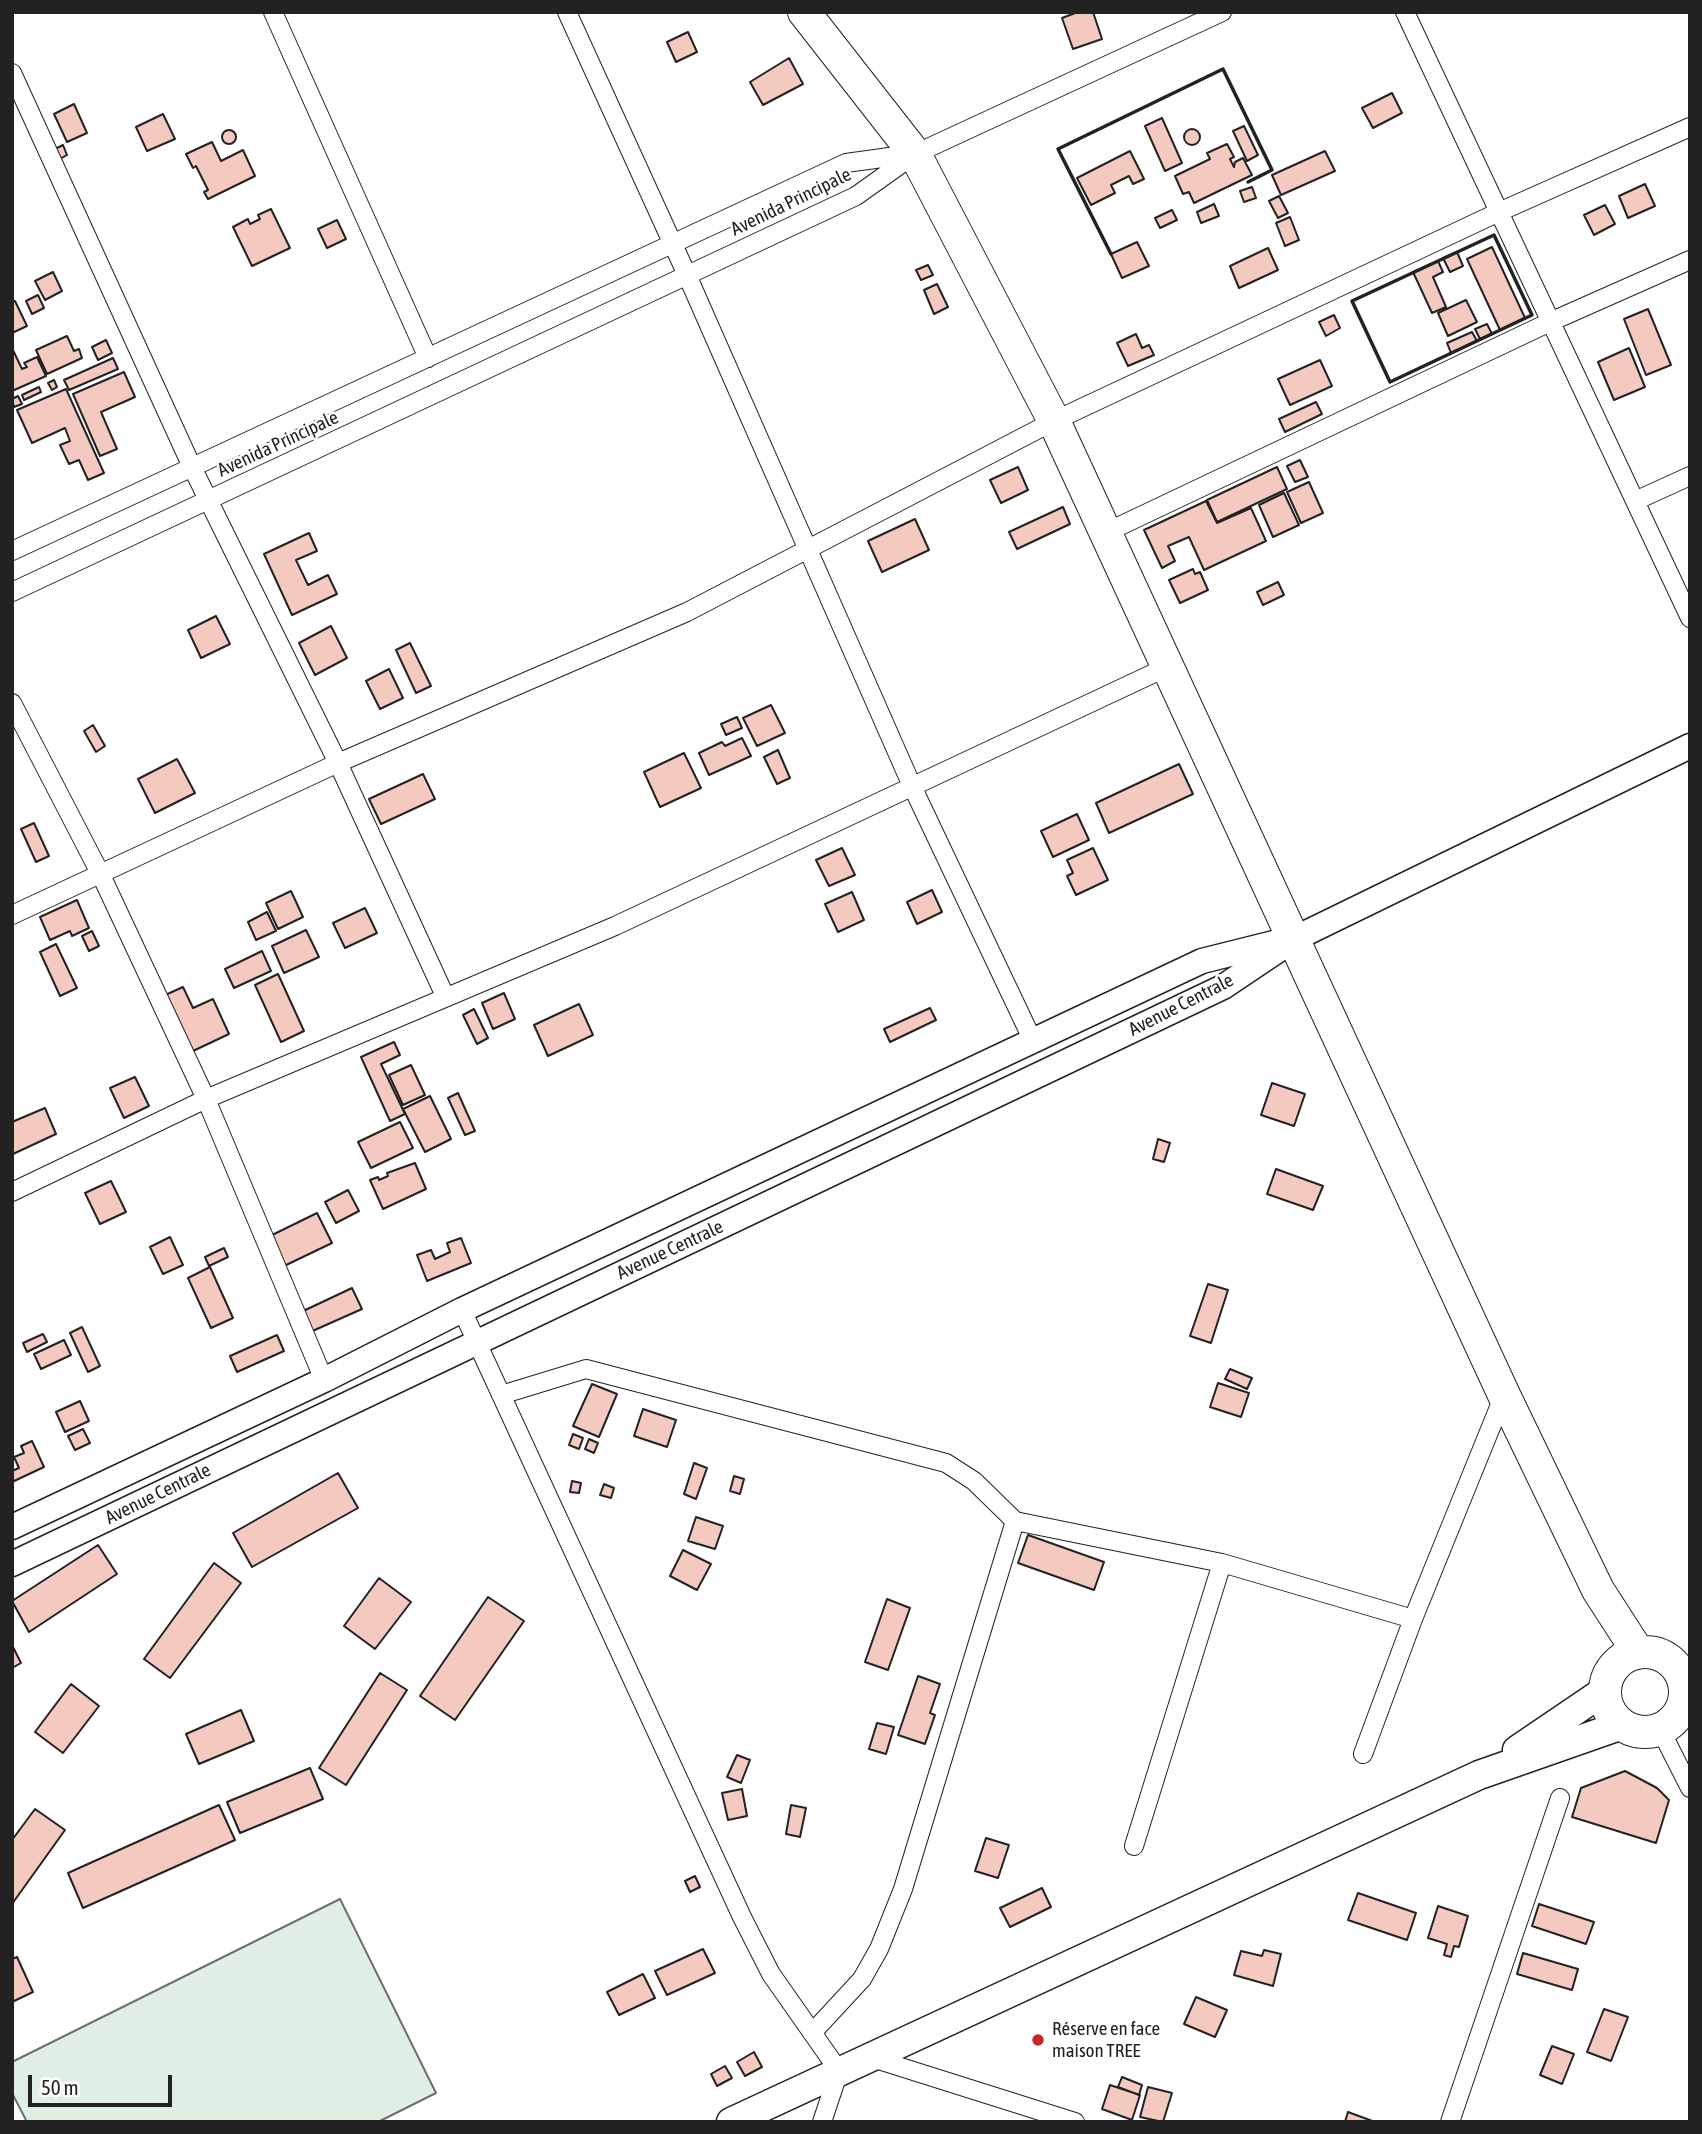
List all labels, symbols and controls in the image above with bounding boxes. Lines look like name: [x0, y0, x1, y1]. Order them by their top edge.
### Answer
street label: Avenida Principale: [727, 163, 855, 241]
street label: Avenida Principale: [214, 406, 342, 482]
street label: Avenue Centrale: [1125, 969, 1237, 1041]
street label: Avenue Centrale: [613, 1215, 727, 1285]
street label: Avenue Centrale: [102, 1459, 214, 1529]
place label: Réserve en face maison TREE: [1052, 2018, 1160, 2062]
marker: Réserve en face maison TREE: [1030, 2032, 1046, 2048]
scale bar: [32, 2060, 175, 2104]
text: 50 m: [41, 2075, 79, 2099]

